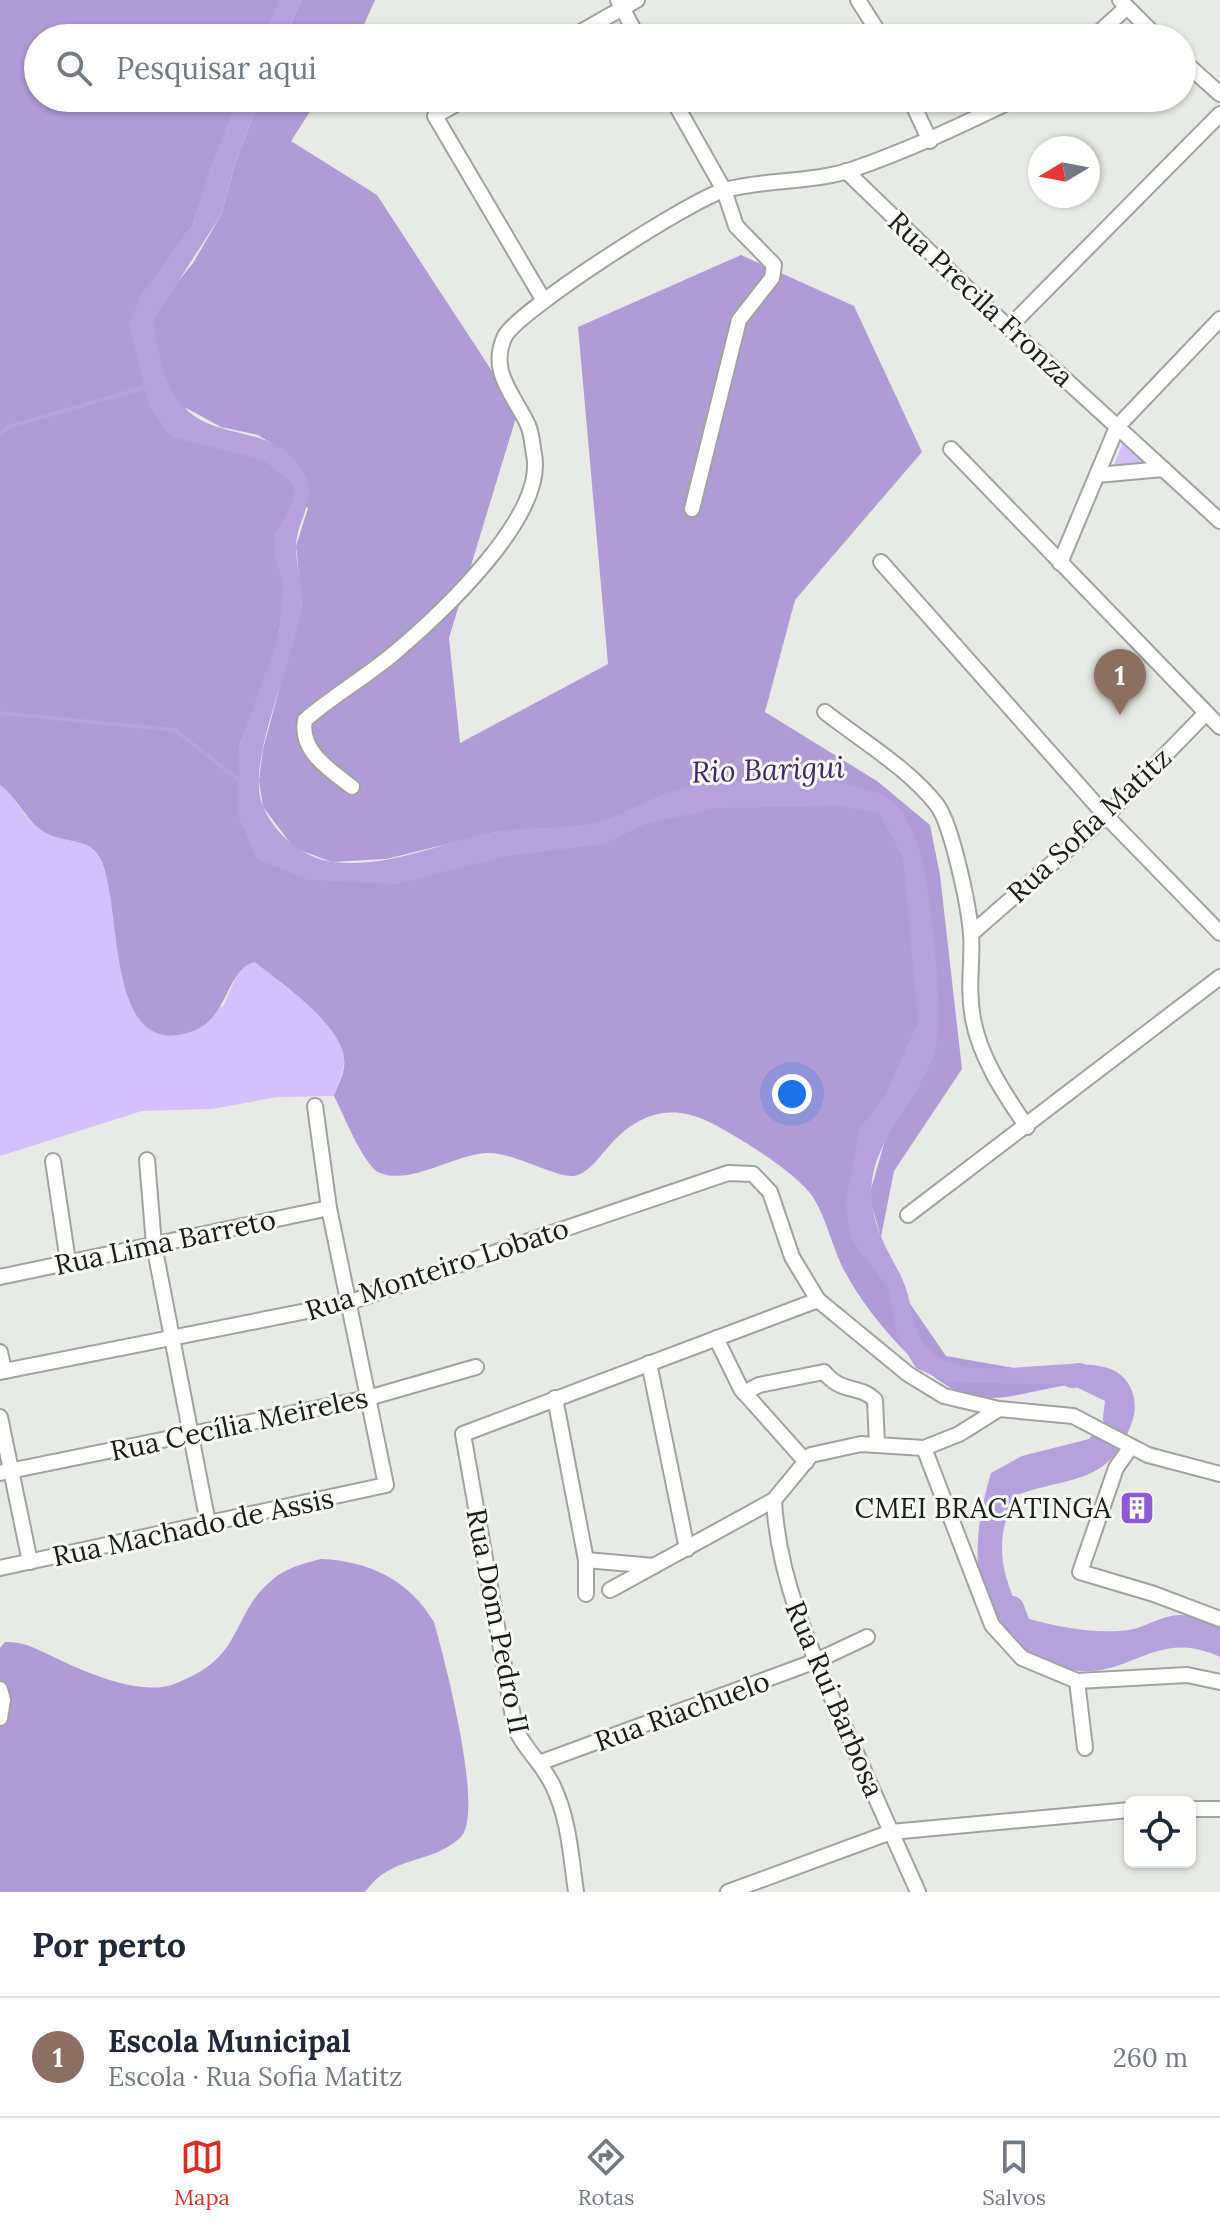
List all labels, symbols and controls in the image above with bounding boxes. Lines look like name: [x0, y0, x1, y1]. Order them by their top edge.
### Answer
search box: [24, 24, 1196, 112]
icon: search: [52, 46, 96, 90]
text: Pesquisar aqui: [116, 49, 317, 87]
north arrow: [1028, 136, 1100, 208]
street label: Rua Precila Fronza: [880, 204, 1082, 394]
pin: 1: [1094, 649, 1146, 715]
street label: Rua Sofia Matitz: [999, 740, 1179, 910]
water label: Rio Barigui: [691, 747, 846, 791]
your location: [772, 1074, 812, 1114]
street label: Rua Lima Barreto: [51, 1201, 279, 1283]
street label: Rua Monteiro Lobato: [301, 1209, 573, 1329]
street label: Rua Cecília Meireles: [107, 1379, 371, 1469]
street label: Rua Machado de Assis: [49, 1480, 337, 1574]
building icon: CMEI BRACATINGA: [1118, 1489, 1156, 1527]
place label: CMEI BRACATINGA: [855, 1490, 1111, 1526]
street label: Rua Dom Pedro II: [459, 1505, 537, 1737]
street label: Rua Rui Barbosa: [777, 1595, 893, 1803]
street label: Rua Riachuelo: [590, 1663, 774, 1759]
map controls: [1124, 1796, 1196, 1868]
button: locate: [1124, 1796, 1196, 1868]
text: Por perto: [32, 1923, 186, 1966]
text: Escola Municipal: [108, 2022, 351, 2060]
text: 1: [53, 2041, 63, 2074]
text: 260 m: [1113, 2041, 1188, 2074]
text: Escola · Rua Sofia Matitz: [108, 2060, 402, 2093]
tab: Mapa: [174, 2135, 230, 2211]
tab: Rotas: [578, 2135, 634, 2211]
tab: Salvos: [982, 2135, 1046, 2211]

